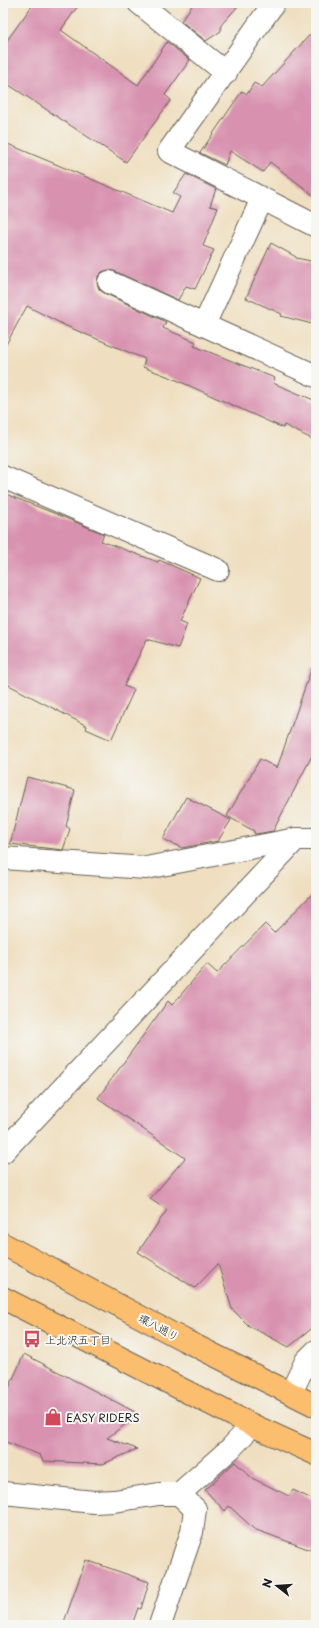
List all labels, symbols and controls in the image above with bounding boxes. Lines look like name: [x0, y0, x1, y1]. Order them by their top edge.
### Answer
street label: 環八通り: [136, 1309, 182, 1345]
bus stop icon: 上北沢五丁目: [22, 1329, 42, 1349]
place label: 上北沢五丁目: [45, 1331, 111, 1348]
shop icon: EASY RIDERS: [43, 1407, 63, 1427]
place label: EASY RIDERS: [66, 1409, 140, 1426]
north arrow: [257, 1566, 297, 1606]
text: N: [258, 1576, 276, 1590]

